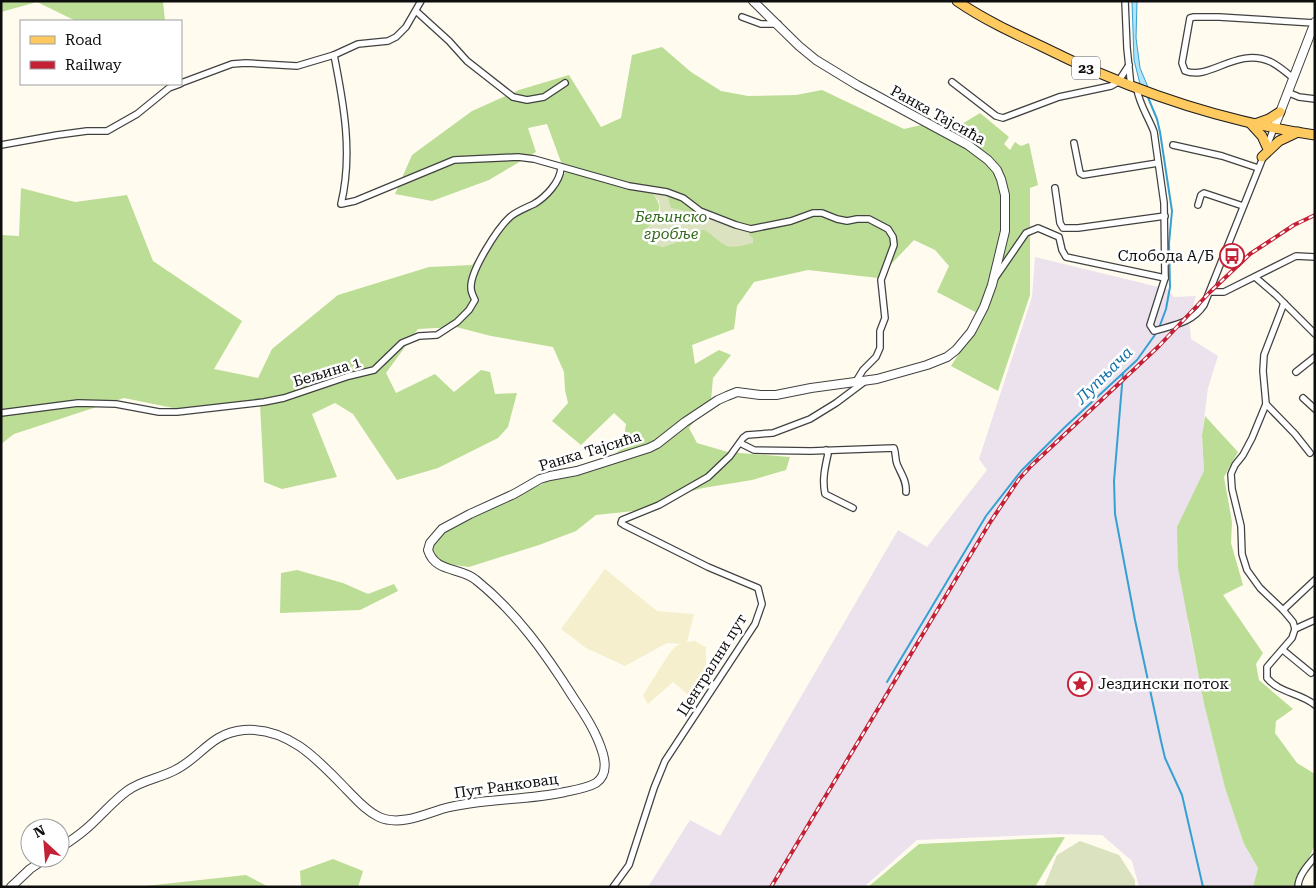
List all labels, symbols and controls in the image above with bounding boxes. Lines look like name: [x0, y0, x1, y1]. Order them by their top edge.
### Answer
legend: [20, 20, 182, 85]
text: Road: [65, 31, 102, 49]
text: Railway: [65, 56, 122, 74]
road number: 23: [1072, 56, 1100, 80]
street label: Ранка Тајсића: [887, 81, 989, 149]
park label: Бељинско гробље: [634, 208, 708, 243]
bus stop icon: Слобода А/Б: [1219, 243, 1245, 269]
place label: Слобода А/Б: [1118, 247, 1214, 265]
water label: Лупњача: [1071, 342, 1137, 408]
street label: Бељина 1: [291, 353, 363, 391]
street label: Ранка Тајсића: [537, 427, 643, 475]
street label: Централни пут: [673, 611, 751, 719]
place icon: Јездински поток: [1067, 671, 1093, 697]
place label: Јездински поток: [1098, 675, 1229, 693]
street label: Пут Ранковац: [453, 770, 560, 802]
north arrow: [20, 818, 70, 868]
text: N: [31, 822, 48, 841]

